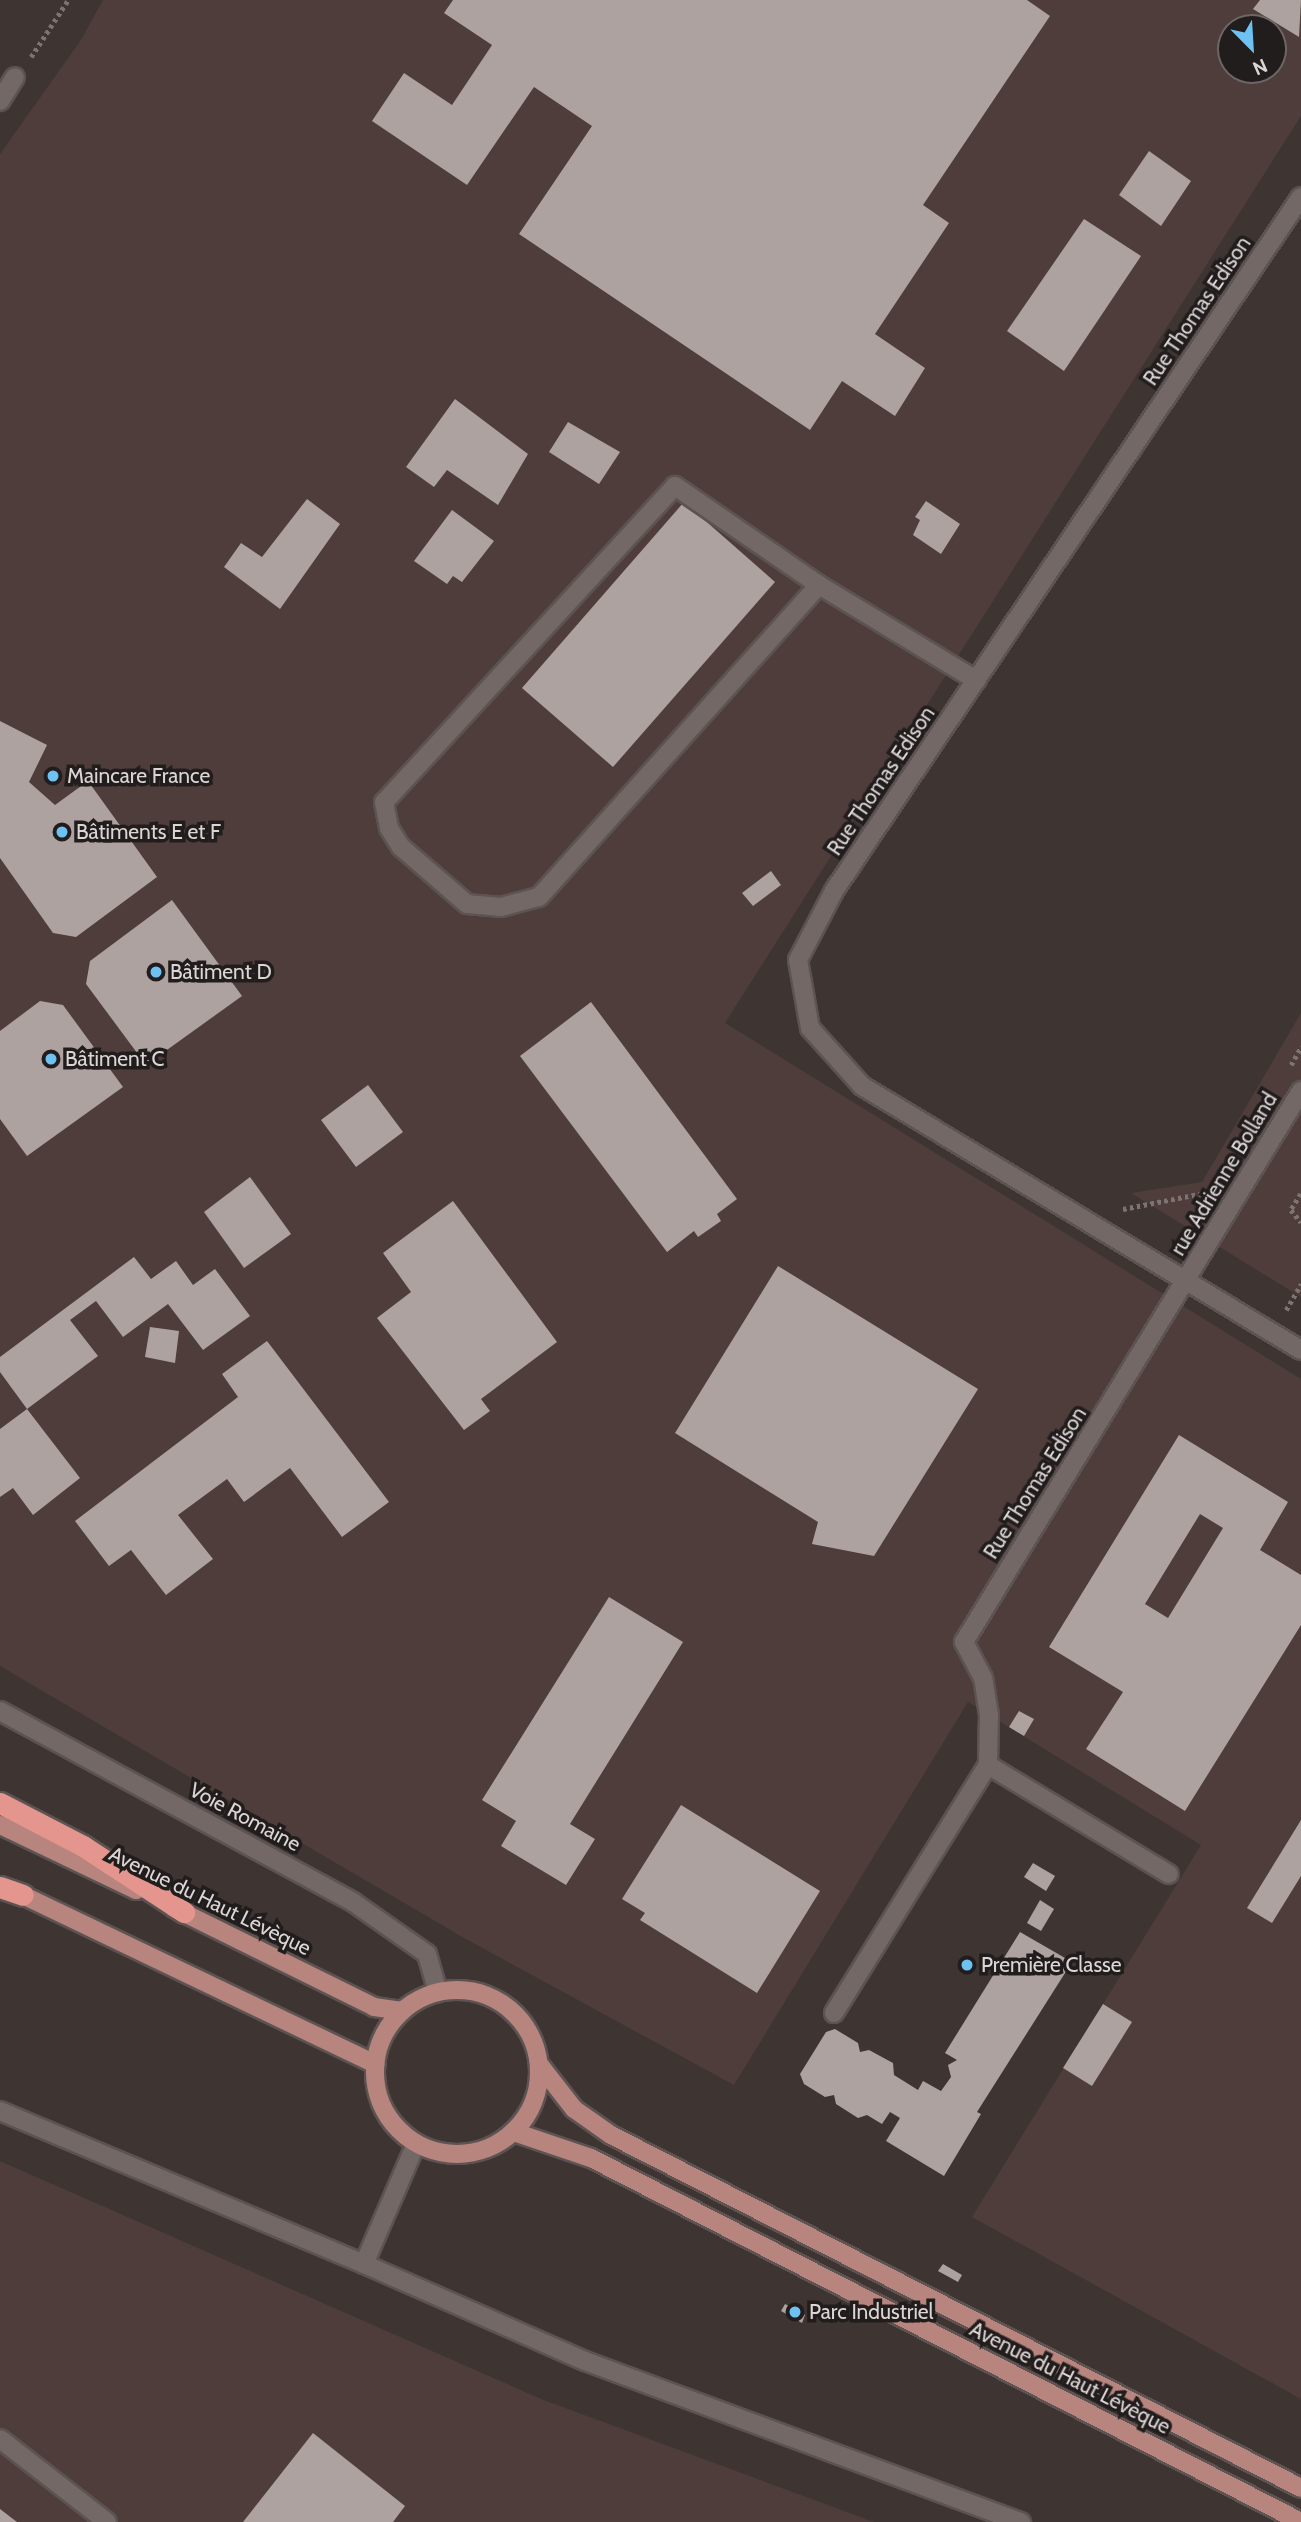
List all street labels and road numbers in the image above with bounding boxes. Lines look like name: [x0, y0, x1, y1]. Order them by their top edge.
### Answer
street label: Rue Thomas Edison: [1138, 232, 1256, 390]
street label: Rue Thomas Edison: [822, 702, 940, 860]
street label: rue Adrienne Bolland: [1165, 1088, 1283, 1260]
street label: Rue Thomas Edison: [978, 1402, 1092, 1564]
street label: Voie Romaine: [185, 1777, 305, 1857]
street label: Avenue du Haut Lévèque: [105, 1841, 315, 1961]
street label: Avenue du Haut Lévèque: [966, 2316, 1174, 2440]

